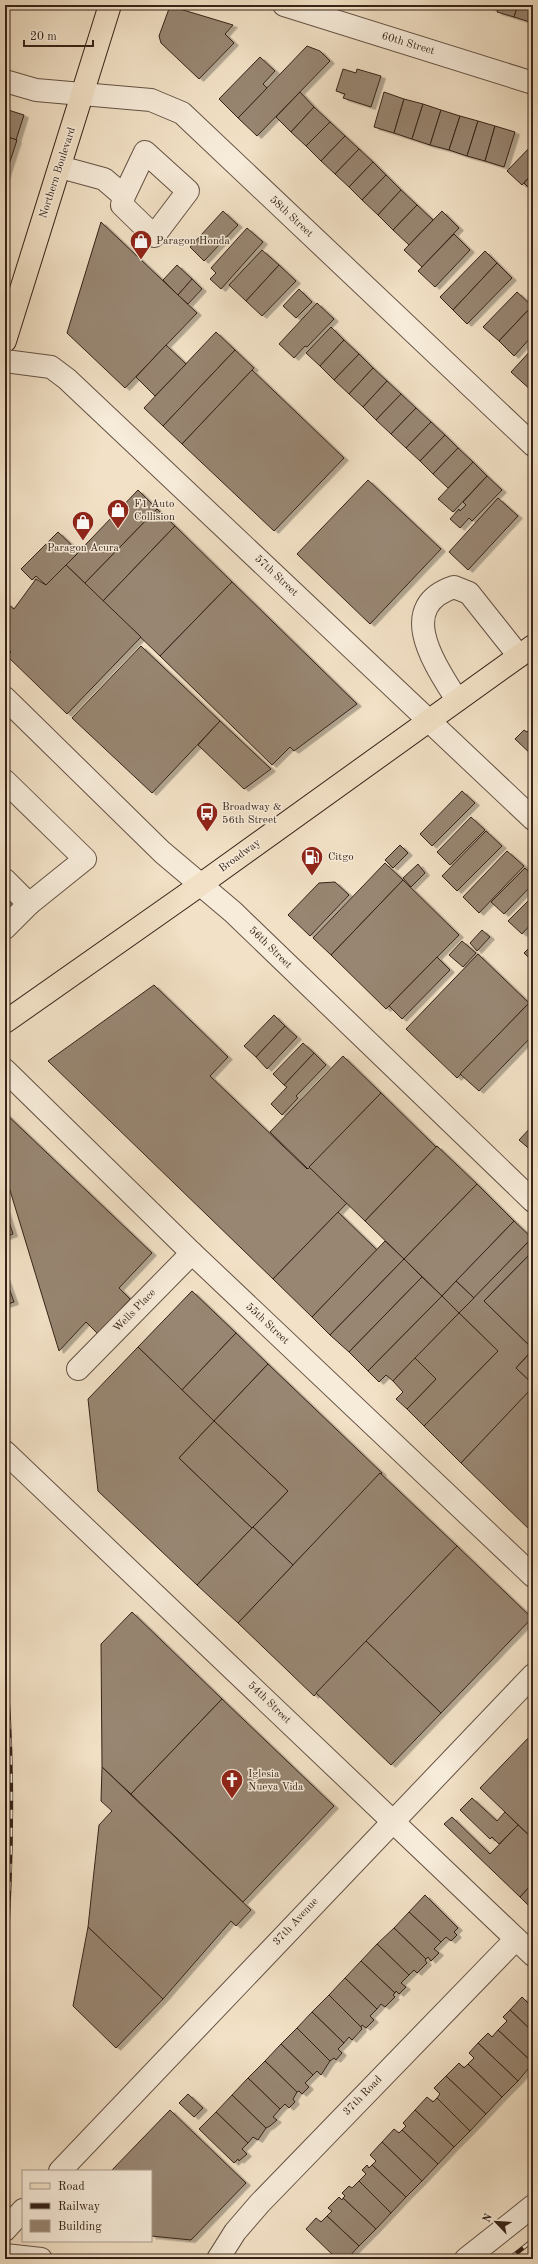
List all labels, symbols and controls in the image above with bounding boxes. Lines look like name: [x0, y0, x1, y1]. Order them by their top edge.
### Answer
scale bar: [24, 22, 93, 48]
text: 20 m: [30, 31, 57, 43]
street label: 60th Street: [380, 31, 436, 57]
street label: Northern Boulevard: [38, 126, 78, 220]
street label: 58th Street: [267, 194, 315, 240]
shop icon: Paragon Honda: [128, 228, 154, 261]
place label: Paragon Honda: [156, 236, 231, 247]
shop icon: F1 Auto Collision: [105, 497, 131, 530]
place label: F1 Auto Collision: [134, 499, 175, 523]
shop icon: Paragon Acura: [70, 509, 96, 542]
place label: Paragon Acura: [47, 543, 119, 554]
street label: 57th Street: [252, 553, 300, 599]
bus stop icon: Broadway & 56th Street: [194, 800, 220, 833]
place label: Broadway & 56th Street: [222, 802, 282, 826]
street label: Broadway: [217, 837, 263, 875]
fuel station icon: Citgo: [299, 844, 325, 877]
place label: Citgo: [328, 852, 354, 863]
street label: 56th Street: [246, 925, 294, 971]
street label: Wells Place: [112, 1287, 158, 1335]
street label: 55th Street: [243, 1301, 291, 1347]
street label: 54th Street: [245, 1680, 293, 1726]
church icon: Iglesia Nueva Vida: [219, 1767, 245, 1800]
place label: Iglesia Nueva Vida: [248, 1769, 304, 1793]
street label: 37th Avenue: [271, 1896, 321, 1948]
street label: 37th Road: [342, 2074, 385, 2118]
legend: [22, 2170, 152, 2242]
text: Road: [58, 2181, 85, 2193]
text: Railway: [58, 2201, 101, 2213]
north arrow: [476, 2202, 516, 2242]
text: N: [482, 2212, 495, 2225]
text: Building: [58, 2221, 102, 2233]

